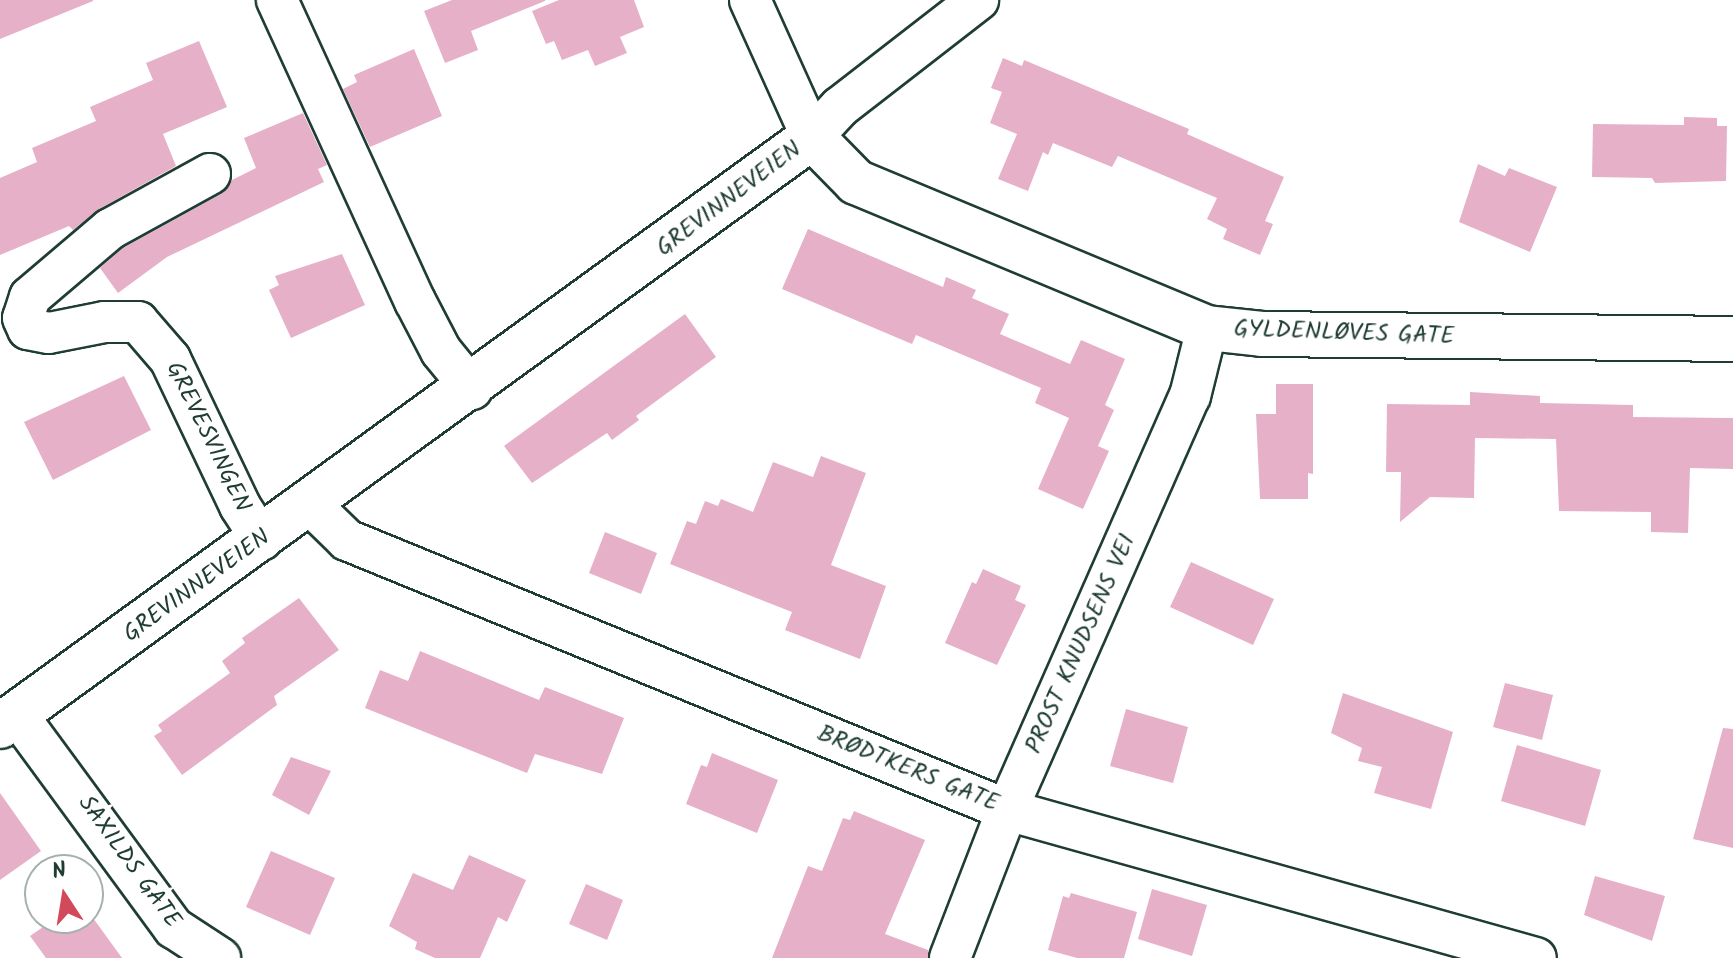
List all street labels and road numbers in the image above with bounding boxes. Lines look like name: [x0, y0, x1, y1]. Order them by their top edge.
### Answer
street label: GREVINNEVEIEN: [651, 135, 807, 263]
street label: GYLDENLØVES GATE: [1233, 315, 1455, 351]
street label: GREVESVINGEN: [159, 357, 257, 517]
street label: GREVINNEVEIEN: [118, 523, 276, 649]
street label: PROST KNUDSENS VEI: [1020, 530, 1142, 758]
street label: BRØDTKERS GATE: [813, 719, 1003, 819]
street label: SAXILDS GATE: [71, 790, 187, 934]

